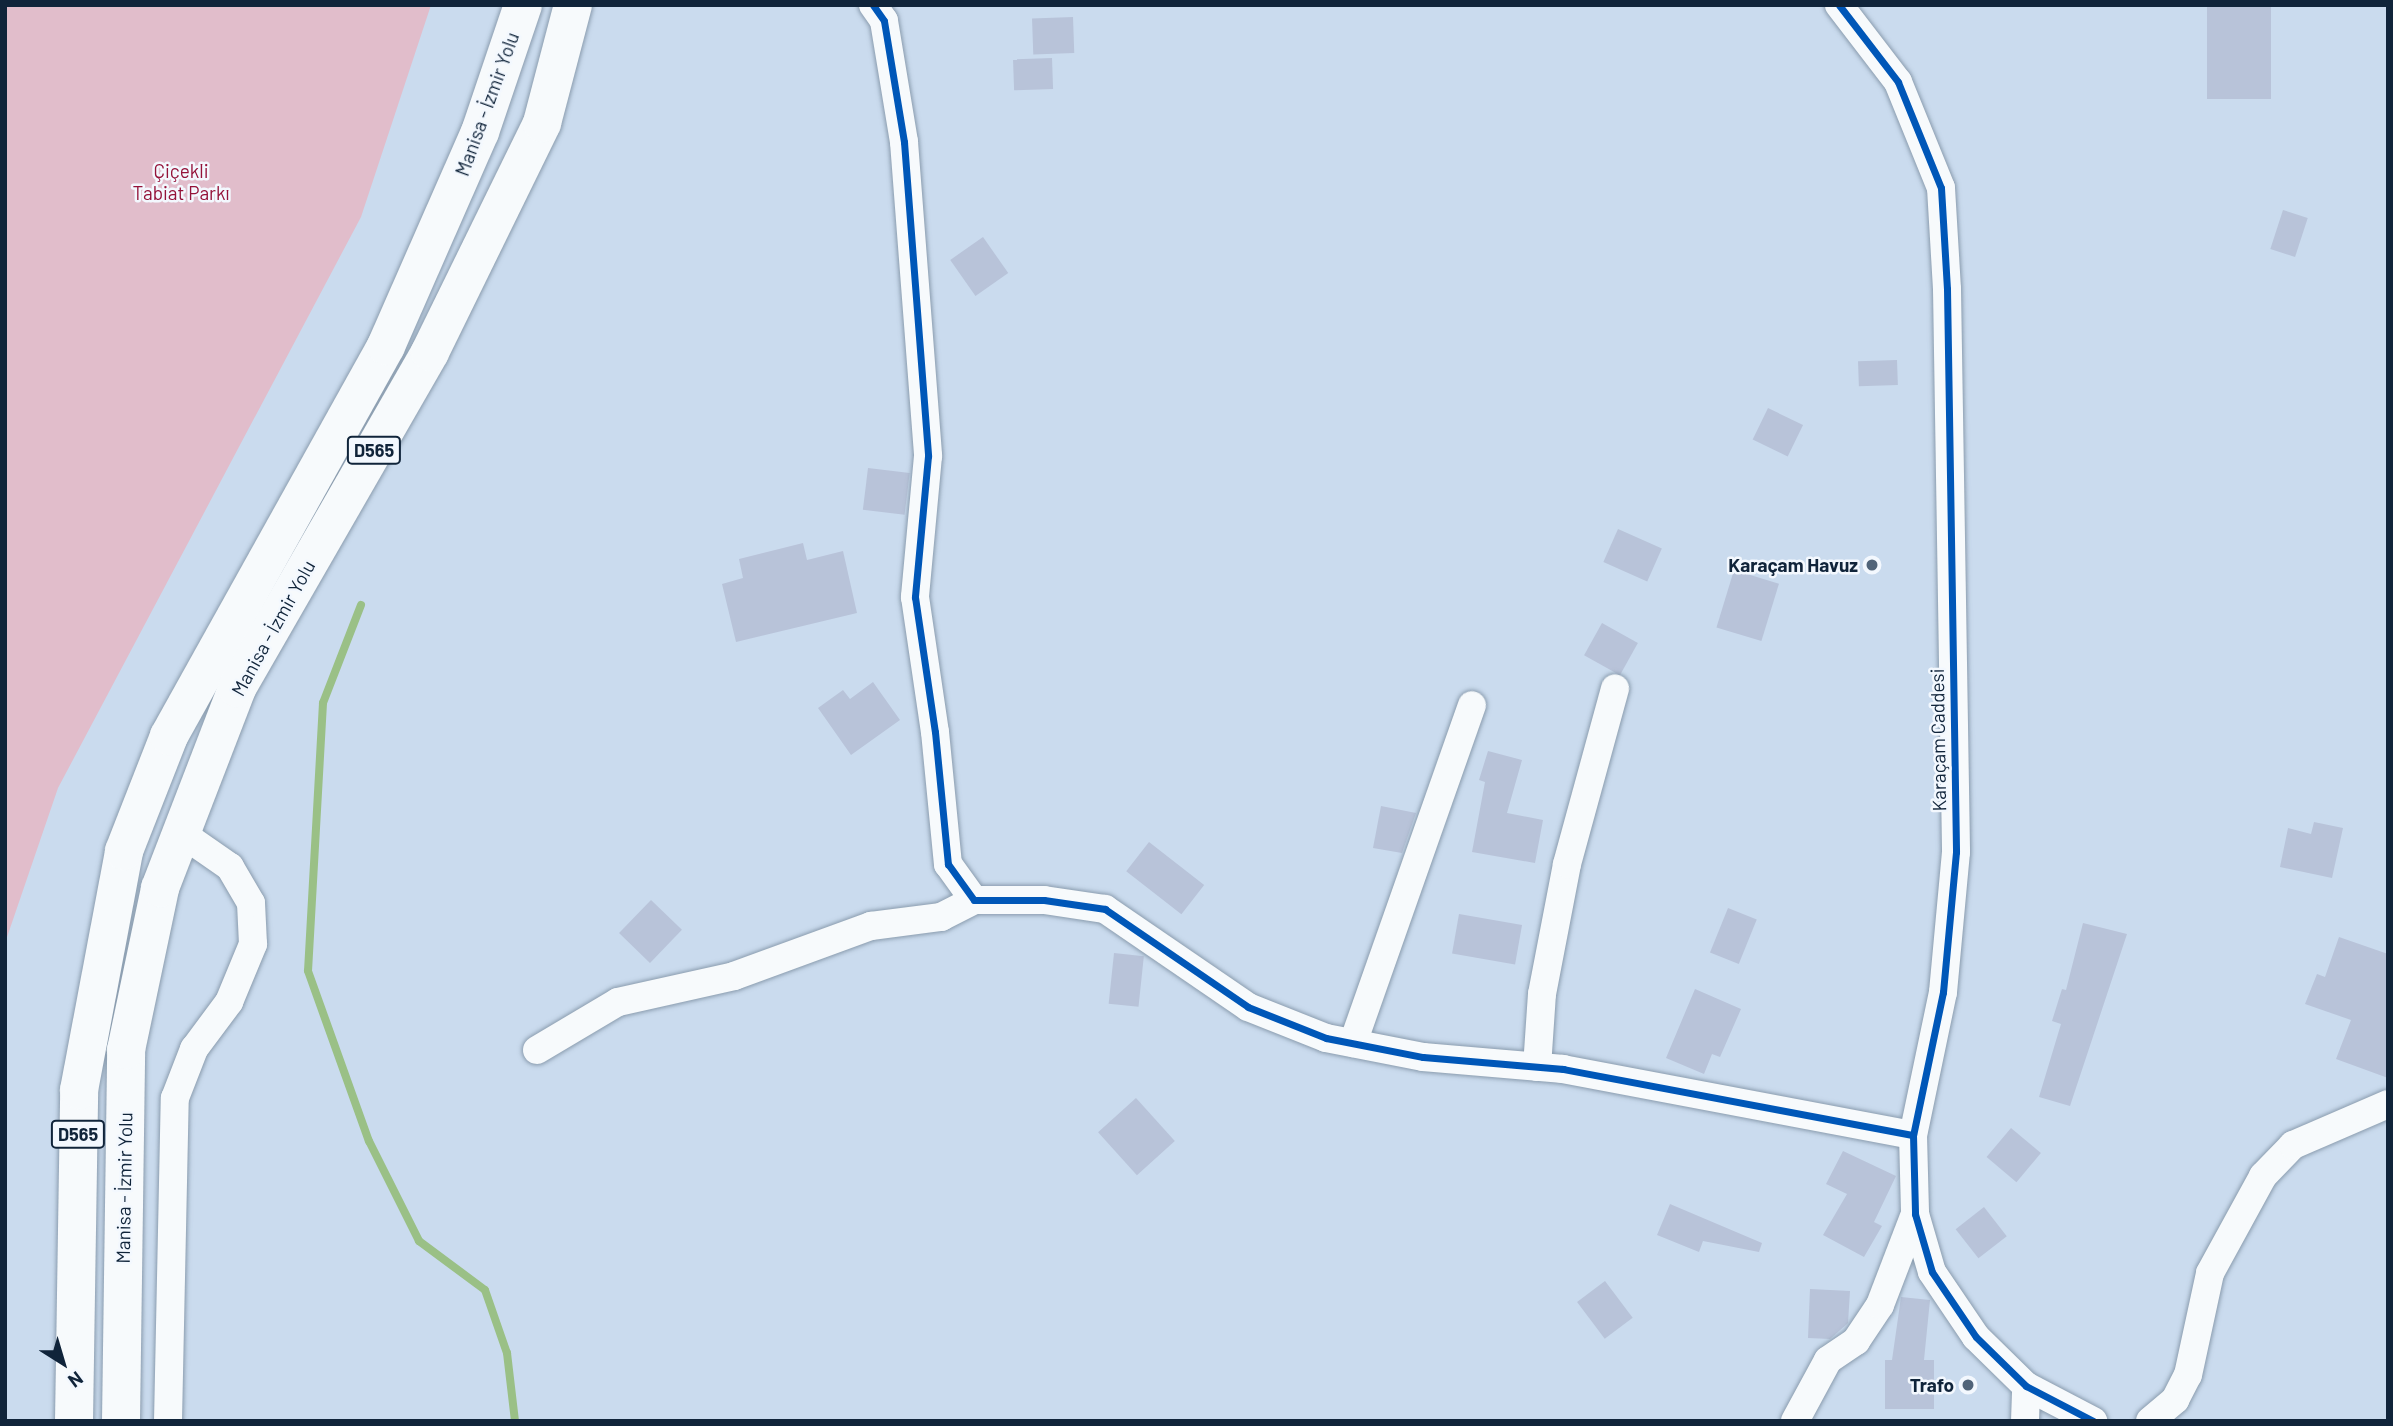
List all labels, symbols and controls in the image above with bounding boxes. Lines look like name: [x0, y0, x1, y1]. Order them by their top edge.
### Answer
street label: Manisa - İzmir Yolu: [450, 29, 524, 179]
park label: Çiçekli Tabiat Parkı: [132, 160, 230, 204]
road number: D565: [346, 436, 402, 464]
place label: Karaçam Havuz: [1728, 554, 1858, 576]
street label: Manisa - İzmir Yolu: [226, 556, 320, 700]
marker: Karaçam Havuz: [1864, 557, 1880, 573]
street label: Karaçam Caddesi: [1925, 668, 1951, 812]
street label: Manisa - İzmir Yolu: [111, 1112, 137, 1264]
road number: D565: [50, 1120, 106, 1148]
north arrow: [28, 1328, 98, 1398]
text: N: [64, 1367, 88, 1393]
place label: Trafo: [1910, 1374, 1954, 1396]
marker: Trafo: [1960, 1377, 1976, 1393]

